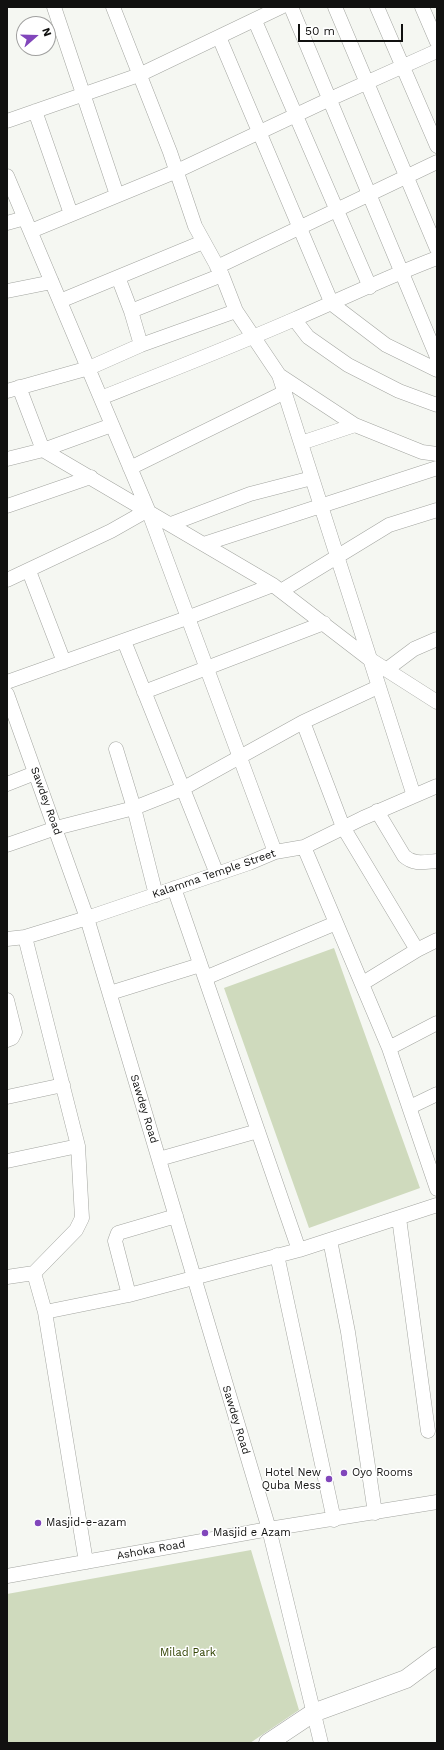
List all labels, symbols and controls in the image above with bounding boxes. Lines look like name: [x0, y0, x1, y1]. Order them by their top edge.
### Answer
north arrow: [16, 16, 56, 56]
scale bar: [300, 16, 405, 42]
text: 50 m: [305, 24, 335, 38]
text: N: [39, 26, 54, 38]
street label: Sawdey Road: [28, 765, 64, 837]
street label: Kalamma Temple Street: [151, 847, 277, 901]
street label: Sawdey Road: [127, 1073, 161, 1145]
street label: Sawdey Road: [219, 1384, 253, 1456]
place label: Hotel New Quba Mess: [262, 1466, 321, 1492]
place label: Oyo Rooms: [352, 1466, 413, 1480]
marker: Oyo Rooms: [339, 1468, 349, 1478]
marker: Hotel New Quba Mess: [324, 1474, 334, 1484]
place label: Masjid-e-azam: [46, 1516, 126, 1530]
marker: Masjid-e-azam: [33, 1518, 43, 1528]
place label: Masjid e Azam: [213, 1526, 291, 1540]
marker: Masjid e Azam: [200, 1528, 210, 1538]
street label: Ashoka Road: [116, 1537, 186, 1563]
park label: Milad Park: [160, 1646, 216, 1660]

